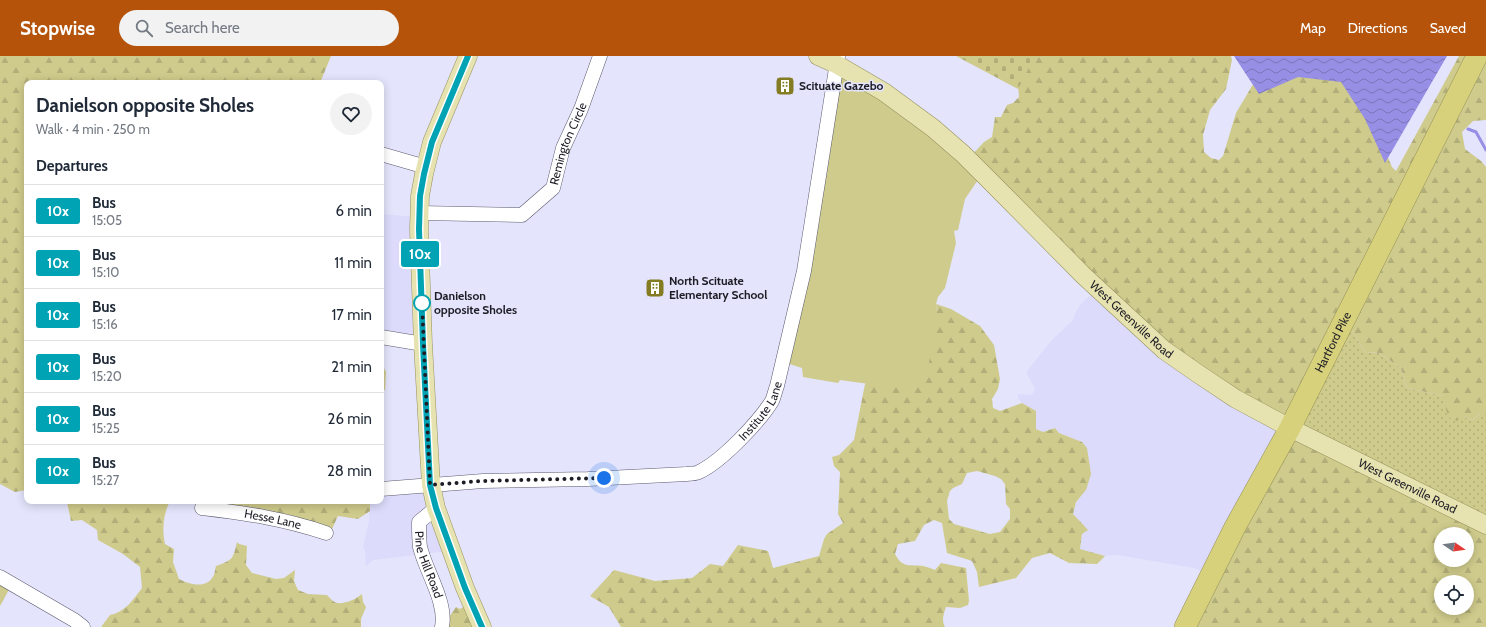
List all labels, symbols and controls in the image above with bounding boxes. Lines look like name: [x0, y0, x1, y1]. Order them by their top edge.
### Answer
search box: [119, 10, 399, 46]
text: Stopwise: [20, 17, 95, 40]
icon: search: [133, 17, 155, 39]
text: Search here: [165, 19, 240, 37]
text: Map: [1300, 19, 1326, 37]
text: Directions: [1348, 19, 1408, 37]
text: Saved: [1430, 19, 1466, 37]
building icon: Scituate Gazebo: [774, 75, 796, 97]
place label: Scituate Gazebo: [799, 78, 883, 93]
button: heart: [330, 93, 372, 135]
text: Danielson opposite Sholes: [36, 94, 254, 117]
street label: Remington Circle: [546, 100, 590, 187]
text: Walk · 4 min · 250 m: [36, 121, 150, 137]
text: Departures: [36, 157, 108, 175]
text: Bus: [92, 194, 116, 212]
text: 10x: [47, 202, 69, 220]
text: 6 min: [335, 202, 372, 220]
text: 15:05: [92, 212, 122, 228]
line badge: 10x: [397, 241, 443, 267]
text: 10x: [409, 245, 431, 263]
text: Bus: [92, 246, 116, 264]
text: 10x: [47, 254, 69, 272]
text: 11 min: [334, 254, 372, 272]
text: 15:10: [92, 264, 119, 280]
place label: North Scituate Elementary School: [669, 273, 767, 302]
building icon: North Scituate Elementary School: [644, 277, 666, 299]
street label: West Greenville Road: [1087, 277, 1176, 361]
place label: Danielson opposite Sholes: [434, 288, 517, 317]
marker: Danielson opposite Sholes: [413, 294, 431, 312]
text: Bus: [92, 298, 116, 316]
text: 10x: [47, 306, 69, 324]
text: 17 min: [331, 306, 372, 324]
street label: Hartford Pike: [1311, 309, 1354, 375]
text: 15:16: [92, 316, 118, 332]
text: Bus: [92, 350, 116, 368]
text: 10x: [47, 358, 69, 376]
text: 21 min: [331, 358, 372, 376]
text: 15:20: [92, 368, 122, 384]
street label: Institute Lane: [735, 380, 785, 443]
text: Bus: [92, 402, 116, 420]
text: 10x: [47, 410, 69, 428]
text: 26 min: [328, 410, 372, 428]
text: 15:25: [92, 420, 120, 436]
text: Bus: [92, 454, 116, 472]
street label: West Greenville Road: [1356, 455, 1460, 516]
text: 10x: [47, 462, 69, 480]
text: 28 min: [327, 462, 372, 480]
your location: [594, 468, 614, 488]
text: 15:27: [92, 472, 119, 488]
street label: Hesse Lane: [243, 506, 303, 532]
north arrow: [1434, 527, 1474, 567]
map controls: [1434, 527, 1474, 615]
street label: Pine Hill Road: [412, 531, 447, 600]
button: locate: [1434, 575, 1474, 615]

